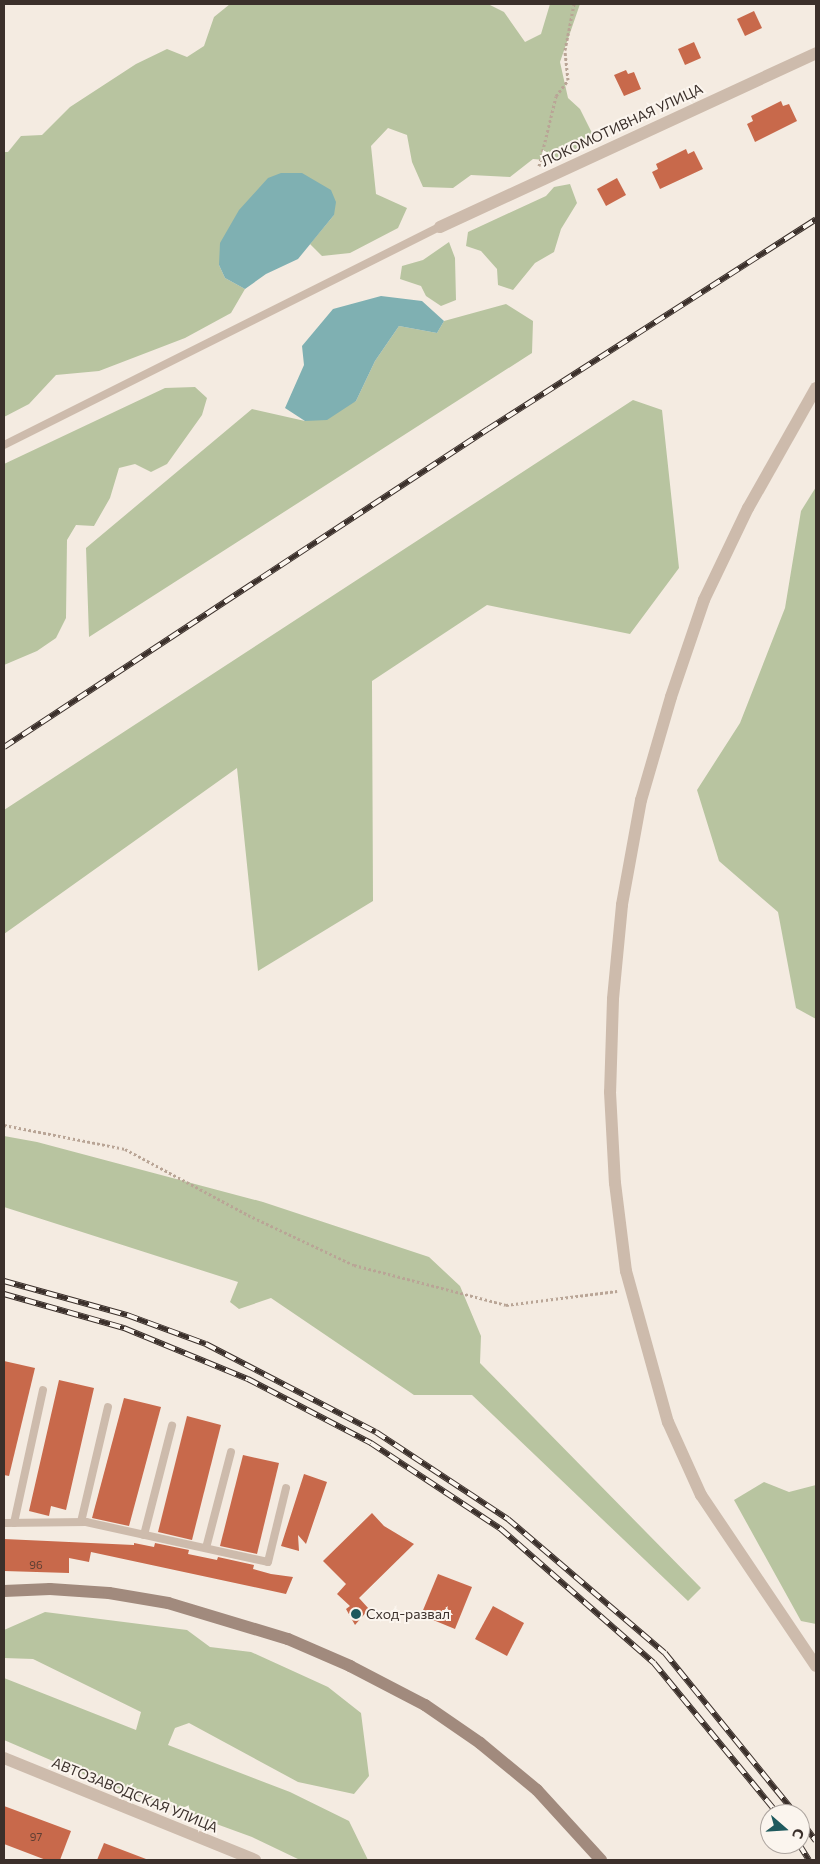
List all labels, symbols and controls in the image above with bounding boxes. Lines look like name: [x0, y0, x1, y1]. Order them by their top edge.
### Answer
street label: ЛОКОМОТИВНАЯ УЛИЦА: [538, 80, 706, 170]
house number: 96: [29, 1558, 43, 1572]
place label: Сход-развал: [366, 1606, 450, 1622]
marker: Сход-развал: [350, 1608, 362, 1620]
street label: АВТОЗАВОДСКАЯ УЛИЦА: [49, 1754, 221, 1836]
north arrow: [760, 1804, 810, 1854]
text: С: [789, 1826, 808, 1841]
house number: 97: [30, 1830, 42, 1844]

